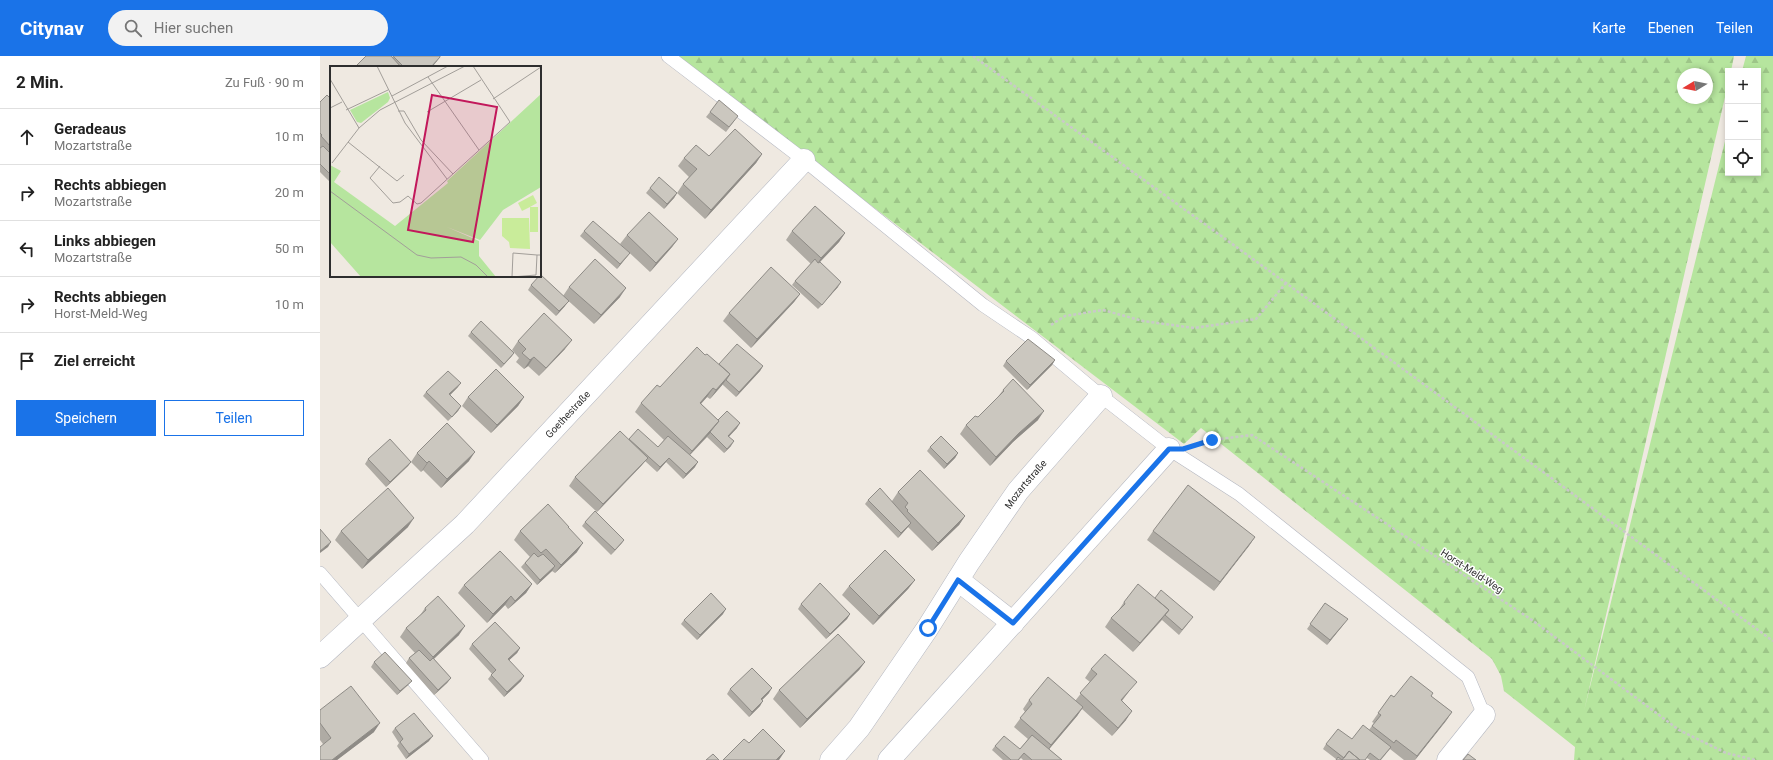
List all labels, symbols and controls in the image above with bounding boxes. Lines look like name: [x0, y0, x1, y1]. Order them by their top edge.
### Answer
search box: [108, 10, 388, 46]
text: Citynav: [20, 17, 84, 40]
icon: search: [122, 17, 144, 39]
text: Hier suchen: [154, 19, 233, 37]
text: Karte: [1592, 20, 1626, 36]
text: Ebenen: [1648, 20, 1694, 36]
text: Teilen: [1716, 20, 1753, 36]
inset map: [330, 66, 541, 277]
north arrow: [1677, 68, 1713, 104]
map controls: [1725, 68, 1761, 176]
button: +: [1725, 68, 1761, 104]
text: 2 Min.: [16, 72, 64, 92]
text: Zu Fuß · 90 m: [225, 75, 304, 90]
button: −: [1725, 104, 1761, 140]
text: Geradeaus: [54, 120, 126, 138]
icon: ahead: [16, 126, 38, 148]
text: 10 m: [275, 129, 304, 144]
text: Mozartstraße: [54, 138, 132, 153]
button: locate: [1725, 140, 1761, 176]
text: Rechts abbiegen: [54, 176, 167, 194]
icon: right: [16, 182, 38, 204]
text: 20 m: [275, 185, 304, 200]
text: Mozartstraße: [54, 194, 132, 209]
text: Links abbiegen: [54, 232, 156, 250]
icon: left: [16, 238, 38, 260]
text: 50 m: [275, 241, 304, 256]
text: Mozartstraße: [54, 250, 132, 265]
text: Rechts abbiegen: [54, 288, 167, 306]
icon: right: [16, 294, 38, 316]
text: 10 m: [275, 297, 304, 312]
text: Horst-Meld-Weg: [54, 306, 148, 321]
icon: arrive: [16, 350, 38, 372]
text: Ziel erreicht: [54, 352, 135, 370]
street label: Goethestraße: [543, 388, 592, 440]
button: Speichern: [16, 400, 156, 436]
button: Teilen: [164, 400, 304, 436]
route end: [1203, 431, 1221, 449]
street label: Mozartstraße: [1002, 457, 1049, 511]
street label: Horst-Meld-Weg: [1439, 547, 1505, 595]
route start: [919, 619, 937, 637]

